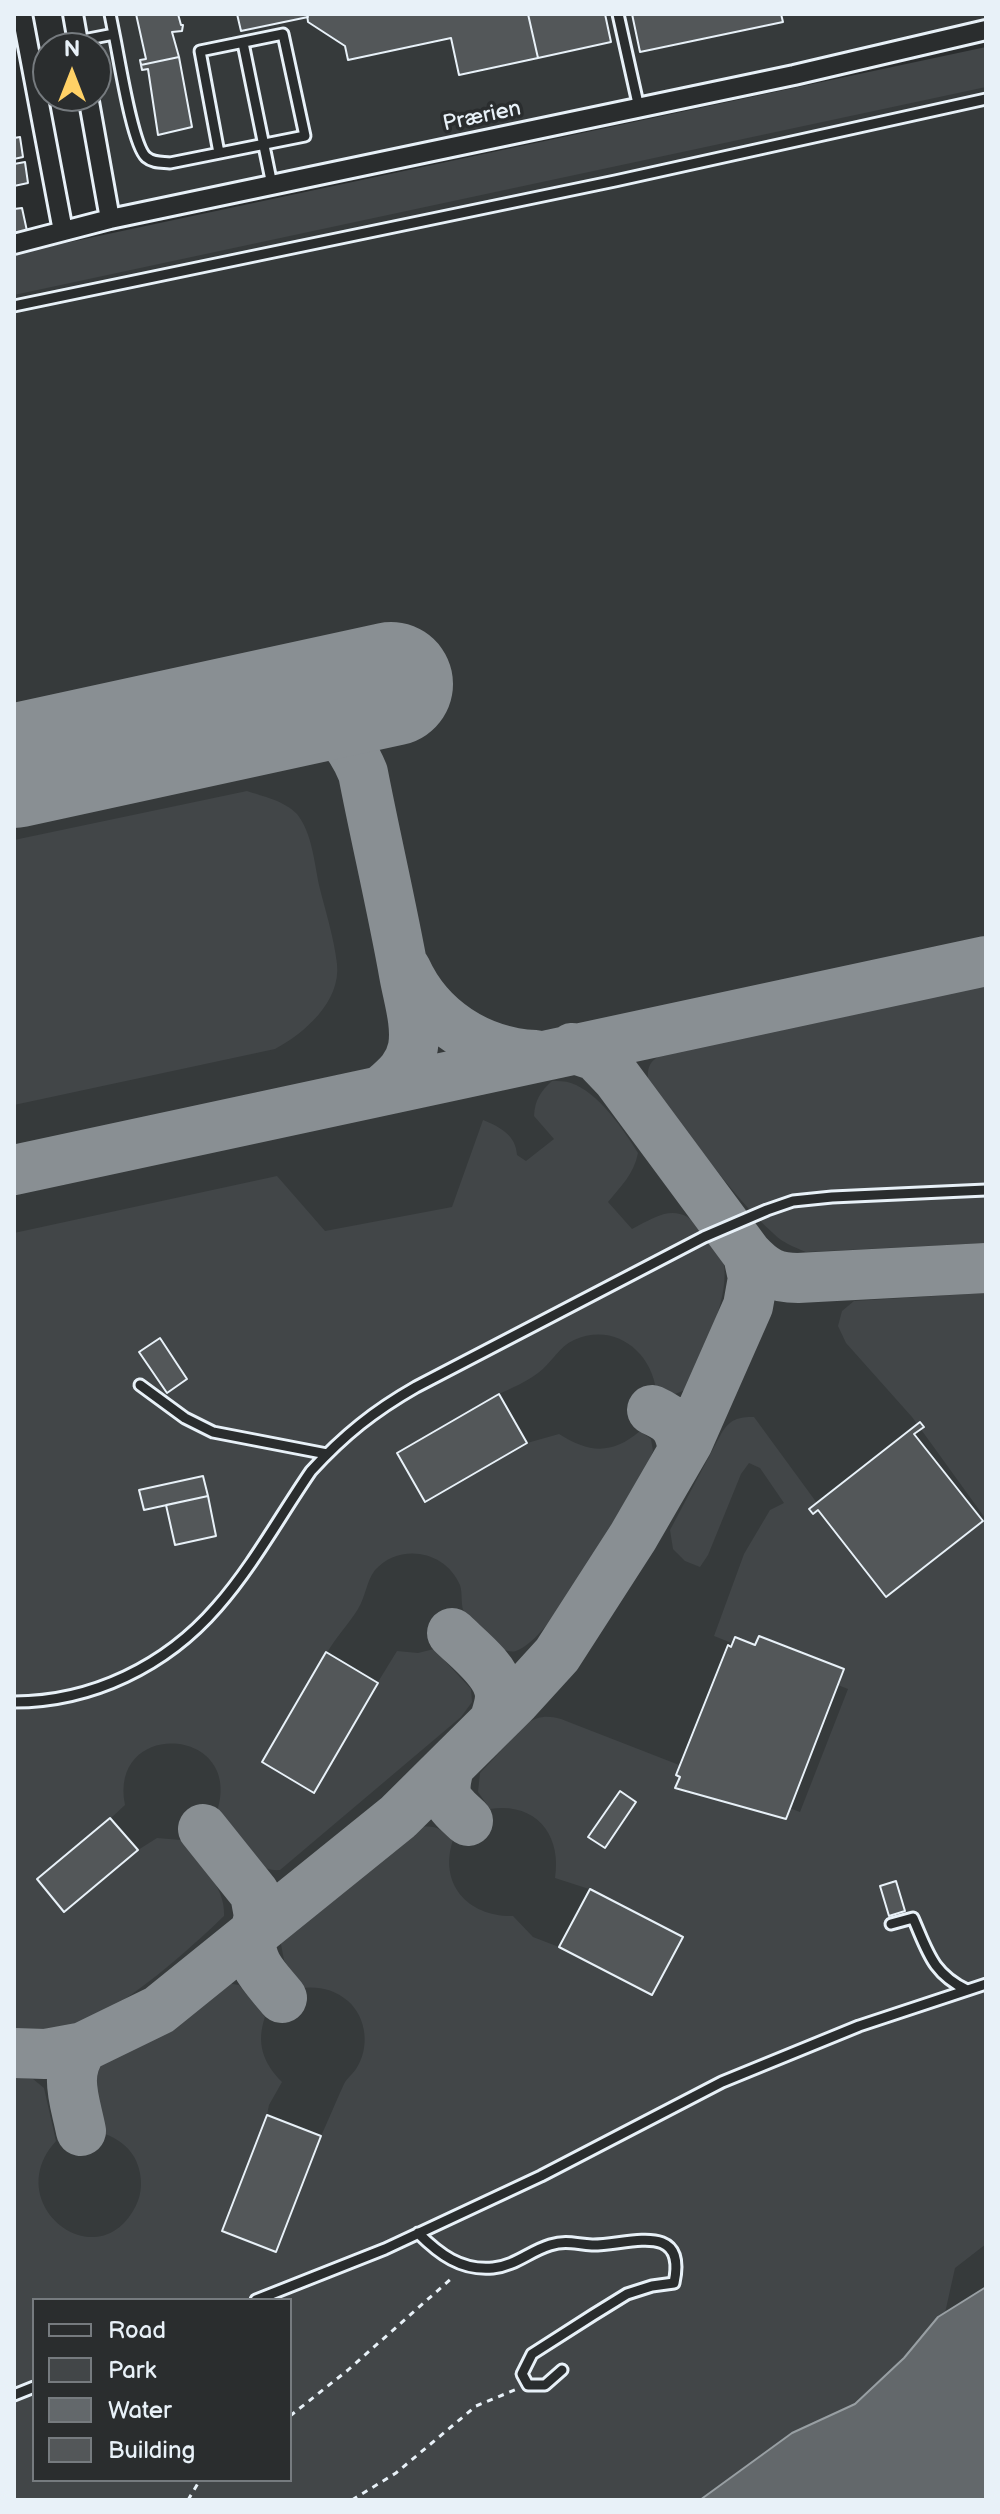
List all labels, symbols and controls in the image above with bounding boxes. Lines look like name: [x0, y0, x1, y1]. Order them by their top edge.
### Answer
north arrow: [32, 32, 112, 112]
text: N: [64, 36, 80, 63]
street label: Prærien: [441, 96, 523, 138]
legend: [32, 2298, 292, 2482]
text: Road: [108, 2316, 166, 2345]
text: Park: [108, 2356, 156, 2385]
text: Water: [108, 2396, 172, 2425]
text: Building: [108, 2436, 195, 2465]

